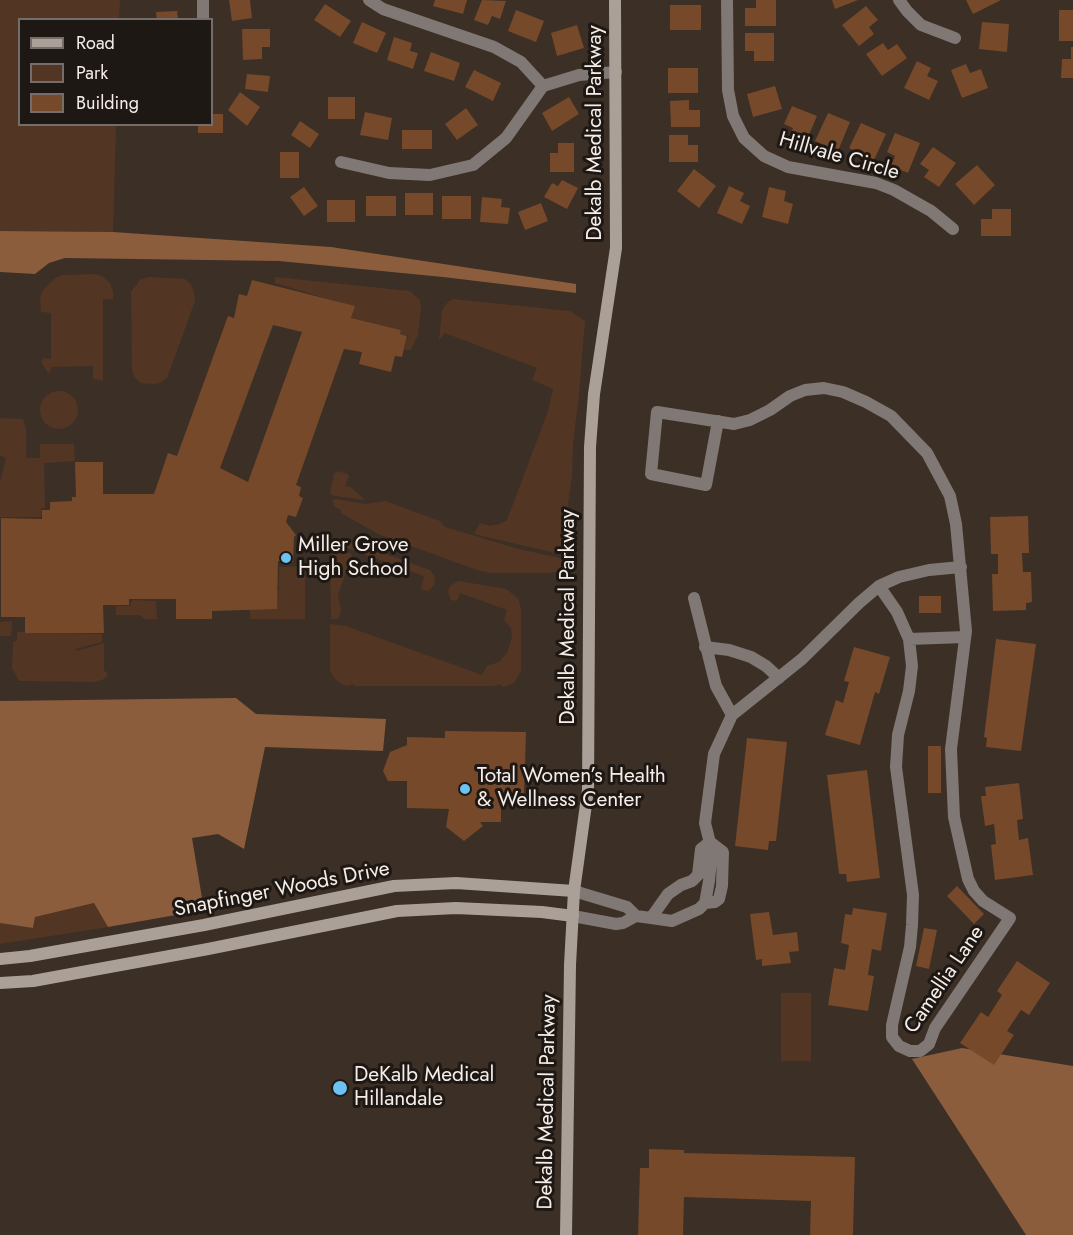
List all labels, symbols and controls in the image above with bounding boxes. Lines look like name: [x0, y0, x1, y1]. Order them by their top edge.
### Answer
legend: [18, 18, 213, 126]
street label: Dekalb Medical Parkway: [583, 25, 609, 241]
text: Road: [76, 30, 115, 56]
text: Park: [76, 60, 108, 86]
text: Building: [76, 90, 139, 116]
street label: Hillvale Circle: [776, 128, 902, 186]
street label: Dekalb Medical Parkway: [556, 509, 582, 725]
place label: Miller Grove High School: [298, 533, 409, 583]
marker: Miller Grove High School: [279, 551, 293, 565]
place label: Total Women’s Health & Wellness Center: [477, 764, 666, 814]
marker: Total Women’s Health & Wellness Center: [458, 782, 472, 796]
street label: Snapfinger Woods Drive: [172, 857, 392, 923]
street label: Camellia Lane: [900, 921, 990, 1039]
street label: Dekalb Medical Parkway: [534, 994, 562, 1210]
place label: DeKalb Medical Hillandale: [354, 1063, 494, 1113]
marker: DeKalb Medical Hillandale: [331, 1079, 349, 1097]

